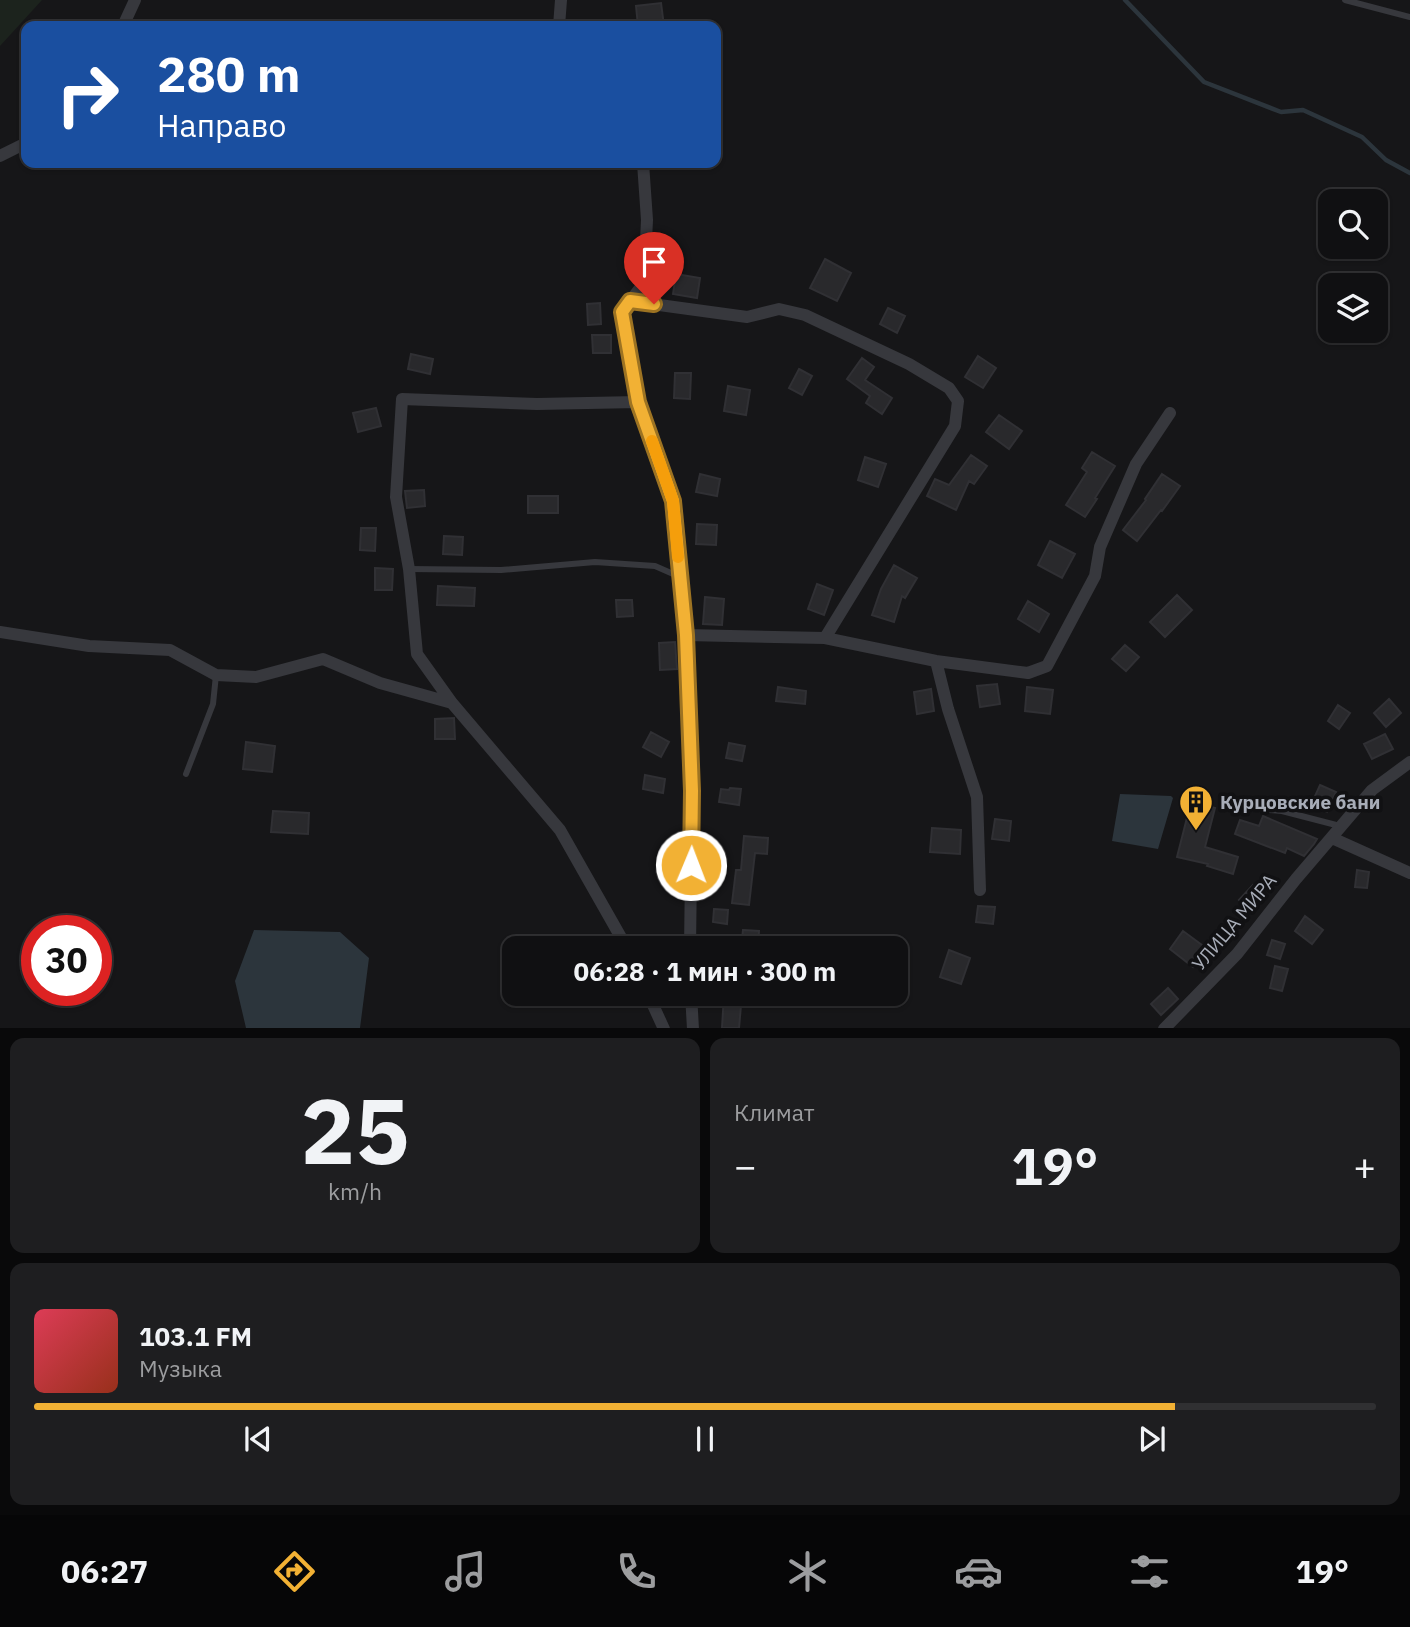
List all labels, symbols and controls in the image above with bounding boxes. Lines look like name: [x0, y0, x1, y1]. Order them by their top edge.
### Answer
text: 280 m: [157, 42, 301, 105]
icon: right: [42, 49, 133, 140]
text: Направо: [157, 104, 286, 146]
map controls: [1318, 189, 1388, 343]
button: search: [1318, 189, 1388, 259]
pin: [624, 232, 684, 304]
icon: arrive: [635, 243, 673, 281]
button: layers: [1318, 273, 1388, 343]
building icon: Курцовские бани: [1177, 783, 1215, 832]
place label: Курцовские бани: [1220, 790, 1380, 814]
position arrow: [654, 828, 728, 902]
street label: УЛИЦА МИРА: [1187, 869, 1281, 975]
speed limit sign: 30: [21, 915, 112, 1006]
text: 06:28 · 1 мин · 300 m: [574, 954, 836, 988]
text: 25: [300, 1071, 410, 1189]
text: Климат: [734, 1097, 815, 1127]
text: 19°: [1012, 1132, 1098, 1199]
text: −: [734, 1141, 757, 1190]
text: +: [1353, 1141, 1376, 1190]
text: km/h: [328, 1176, 382, 1206]
text: 103.1 FM: [139, 1319, 252, 1353]
text: Музыка: [139, 1353, 222, 1383]
icon: previous: [239, 1420, 277, 1458]
icon: pause: [686, 1420, 724, 1458]
icon: next: [1133, 1420, 1171, 1458]
icon: directions: [270, 1547, 319, 1596]
icon: music: [441, 1547, 490, 1596]
icon: phone: [612, 1547, 661, 1596]
icon: climate: [783, 1547, 832, 1596]
icon: car: [954, 1547, 1003, 1596]
icon: filters: [1125, 1547, 1174, 1596]
text: 06:27: [61, 1550, 148, 1592]
text: 19°: [1296, 1550, 1349, 1592]

